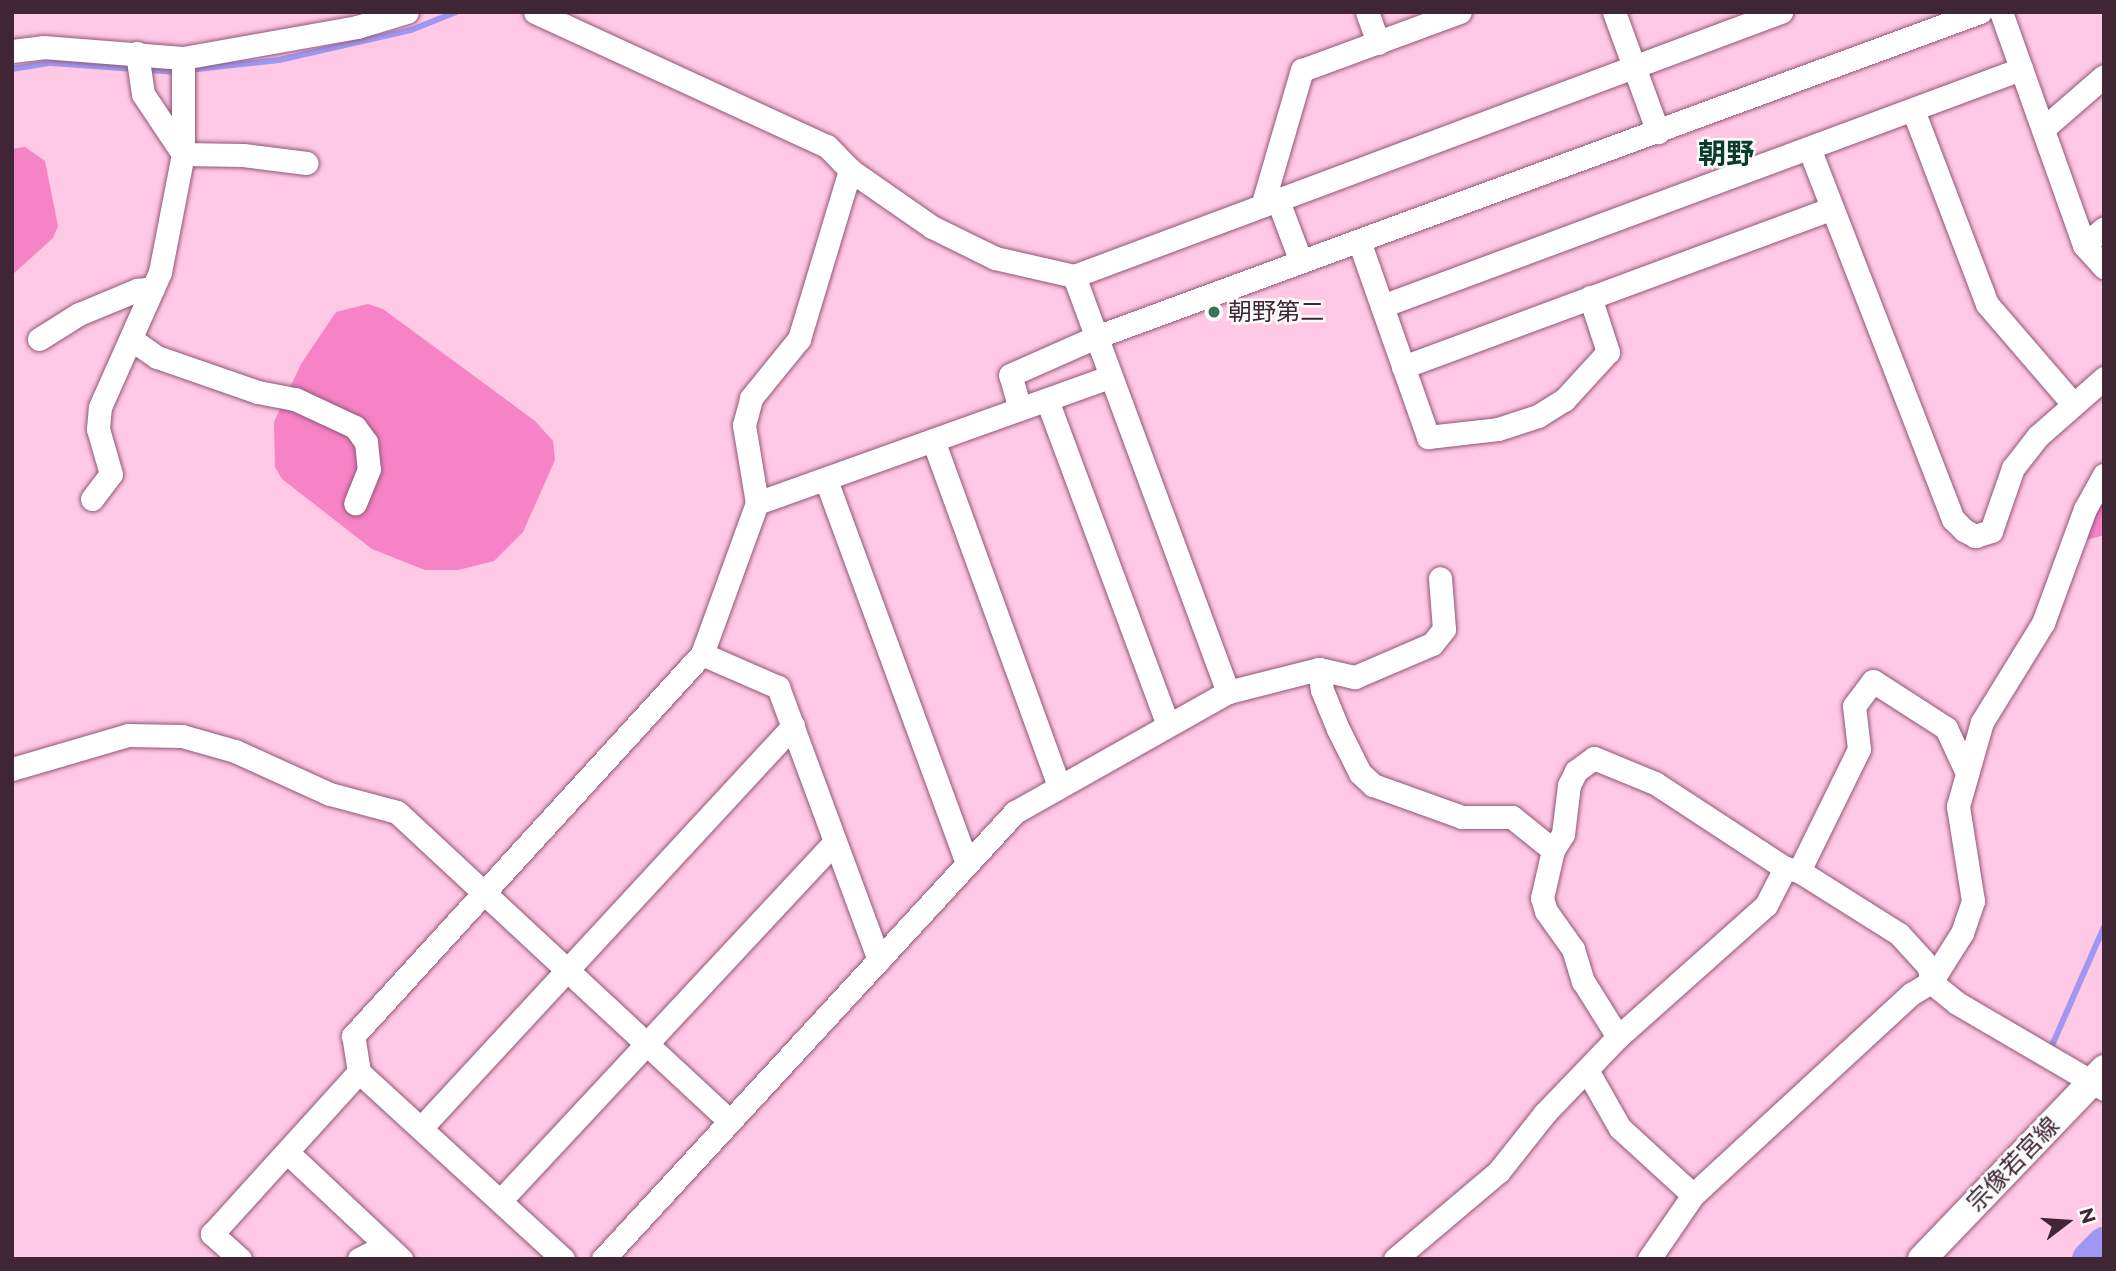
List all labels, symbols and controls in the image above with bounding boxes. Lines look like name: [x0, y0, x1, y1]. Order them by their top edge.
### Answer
district label: 朝野: [1698, 136, 1754, 170]
place label: 朝野第二: [1228, 298, 1324, 326]
marker: 朝野第二: [1206, 304, 1222, 320]
street label: 宗像若宮線: [1961, 1111, 2065, 1217]
north arrow: [2032, 1187, 2102, 1257]
text: N: [2074, 1205, 2101, 1226]

